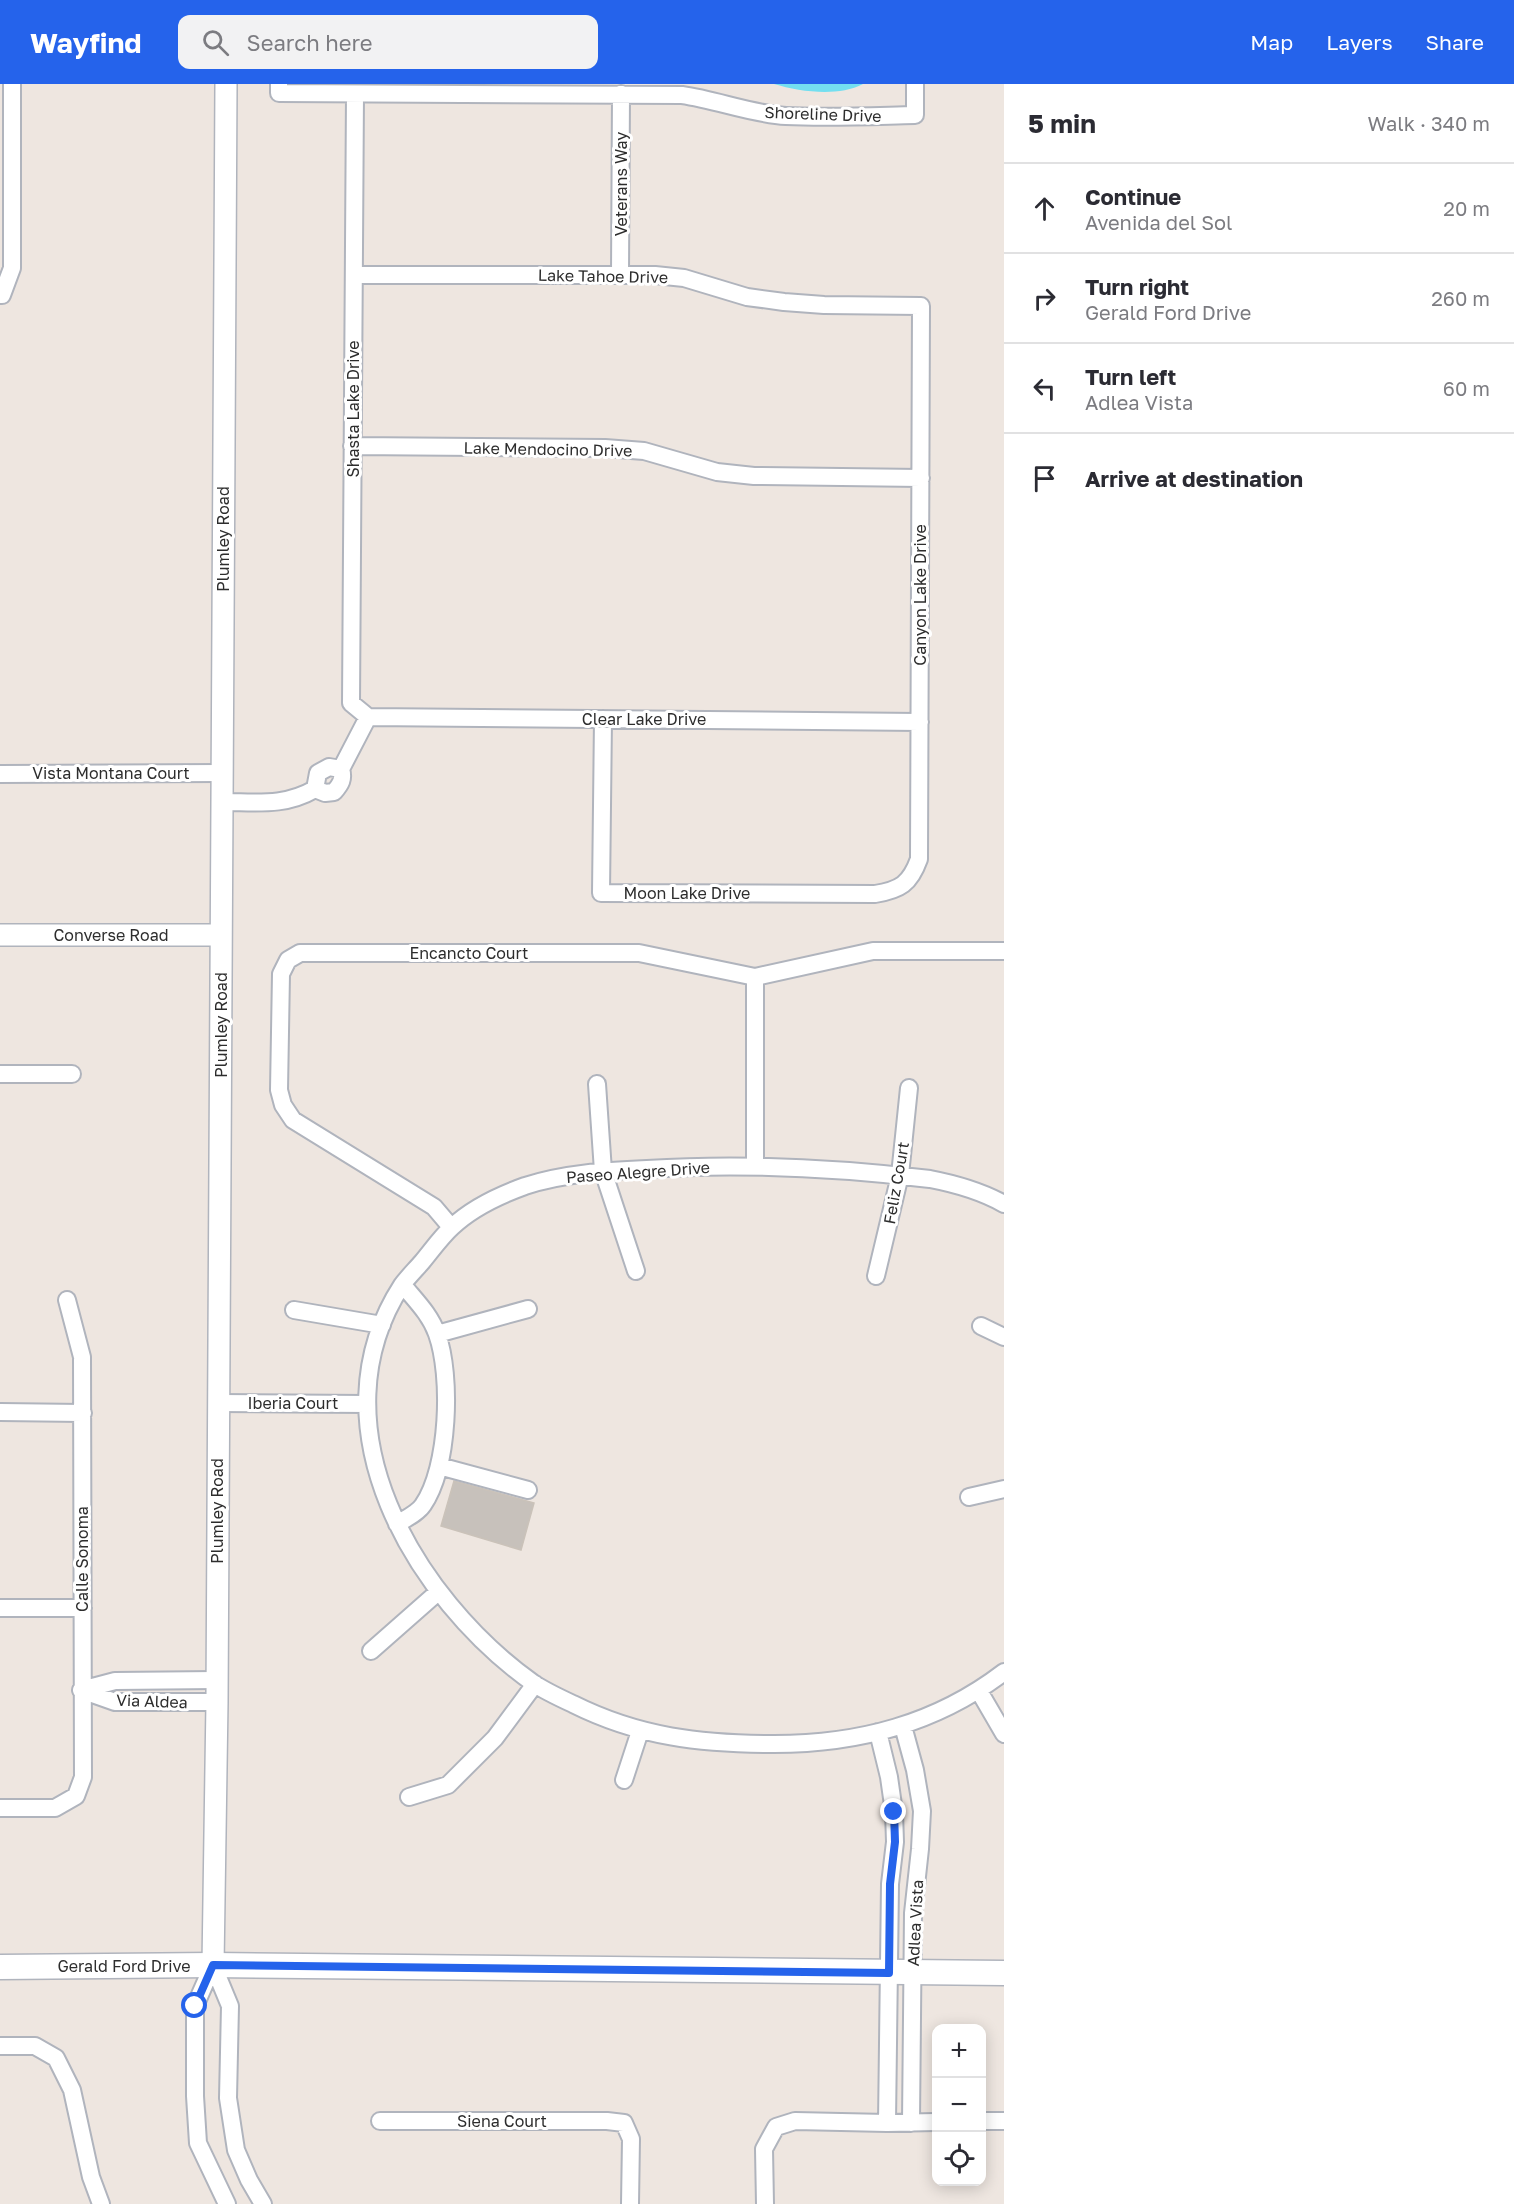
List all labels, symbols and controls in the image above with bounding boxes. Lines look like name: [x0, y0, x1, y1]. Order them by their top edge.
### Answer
search box: [178, 15, 598, 69]
text: Wayfind: [30, 26, 142, 59]
icon: search: [199, 26, 232, 59]
text: Search here: [247, 29, 373, 56]
text: Map: [1250, 29, 1293, 55]
text: Layers: [1326, 29, 1393, 55]
text: Share: [1426, 29, 1484, 55]
street label: Shoreline Drive: [764, 102, 882, 126]
text: 5 min: [1028, 108, 1096, 139]
text: Walk · 340 m: [1368, 111, 1490, 135]
street label: Veterans Way: [611, 132, 631, 236]
text: Continue: [1085, 183, 1181, 210]
icon: ahead: [1028, 192, 1061, 225]
text: 20 m: [1443, 196, 1490, 220]
text: Avenida del Sol: [1085, 210, 1232, 234]
street label: Lake Tahoe Drive: [538, 265, 668, 287]
text: Turn right: [1085, 273, 1189, 300]
icon: right: [1028, 282, 1061, 315]
text: 260 m: [1431, 286, 1490, 310]
text: Gerald Ford Drive: [1085, 300, 1251, 324]
street label: Shasta Lake Drive: [343, 340, 363, 478]
text: Turn left: [1085, 363, 1176, 390]
icon: left: [1028, 372, 1061, 405]
text: 60 m: [1443, 376, 1490, 400]
text: Adlea Vista: [1085, 390, 1193, 414]
street label: Lake Mendocino Drive: [463, 438, 633, 460]
icon: arrive: [1028, 462, 1061, 495]
text: Arrive at destination: [1085, 465, 1303, 492]
street label: Plumley Road: [213, 486, 233, 592]
street label: Canyon Lake Drive: [910, 524, 930, 666]
street label: Clear Lake Drive: [582, 709, 706, 729]
street label: Vista Montana Court: [32, 763, 190, 783]
street label: Moon Lake Drive: [624, 883, 750, 903]
street label: Converse Road: [53, 925, 169, 945]
street label: Encancto Court: [409, 943, 529, 963]
street label: Plumley Road: [211, 972, 231, 1078]
street label: Feliz Court: [879, 1140, 913, 1226]
street label: Paseo Alegre Drive: [565, 1157, 711, 1187]
street label: Iberia Court: [248, 1393, 338, 1413]
street label: Plumley Road: [207, 1458, 227, 1564]
street label: Calle Sonoma: [72, 1506, 92, 1612]
street label: Via Aldea: [116, 1690, 188, 1712]
route end: [880, 1798, 906, 1824]
street label: Adlea Vista: [903, 1879, 927, 1967]
street label: Gerald Ford Drive: [57, 1956, 191, 1976]
route start: [181, 1992, 207, 2018]
map controls: [932, 2024, 986, 2186]
button: +: [932, 2024, 986, 2078]
button: −: [932, 2078, 986, 2132]
street label: Siena Court: [457, 2111, 547, 2131]
button: locate: [932, 2132, 986, 2186]

